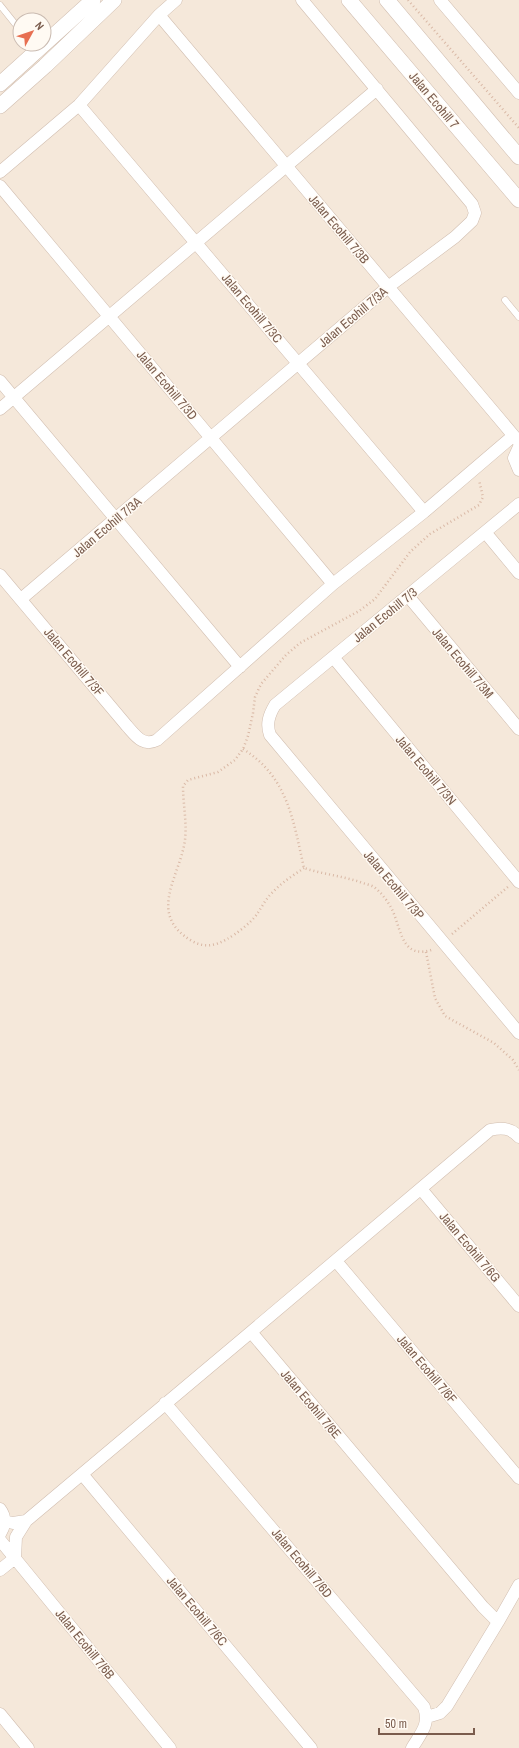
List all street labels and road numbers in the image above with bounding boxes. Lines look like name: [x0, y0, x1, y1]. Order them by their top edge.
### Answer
street label: Jalan Ecohill 7: [405, 68, 463, 132]
street label: Jalan Ecohill 7/3B: [305, 191, 373, 267]
street label: Jalan Ecohill 7/3C: [218, 270, 286, 347]
street label: Jalan Ecohill 7/3A: [315, 282, 392, 351]
street label: Jalan Ecohill 7/3D: [133, 347, 201, 424]
street label: Jalan Ecohill 7/3A: [69, 492, 146, 561]
street label: Jalan Ecohill 7/3: [349, 584, 421, 646]
street label: Jalan Ecohill 7/3F: [40, 624, 108, 700]
street label: Jalan Ecohill 7/3M: [428, 624, 498, 702]
street label: Jalan Ecohill 7/3N: [392, 732, 460, 808]
street label: Jalan Ecohill 7/3P: [360, 847, 428, 923]
street label: Jalan Ecohill 7/6G: [436, 1208, 504, 1286]
street label: Jalan Ecohill 7/6F: [393, 1331, 461, 1407]
street label: Jalan Ecohill 7/6E: [277, 1366, 345, 1442]
street label: Jalan Ecohill 7/6D: [268, 1525, 336, 1602]
street label: Jalan Ecohill 7/6C: [163, 1573, 231, 1650]
street label: Jalan Ecohill 7/6B: [52, 1605, 118, 1683]

